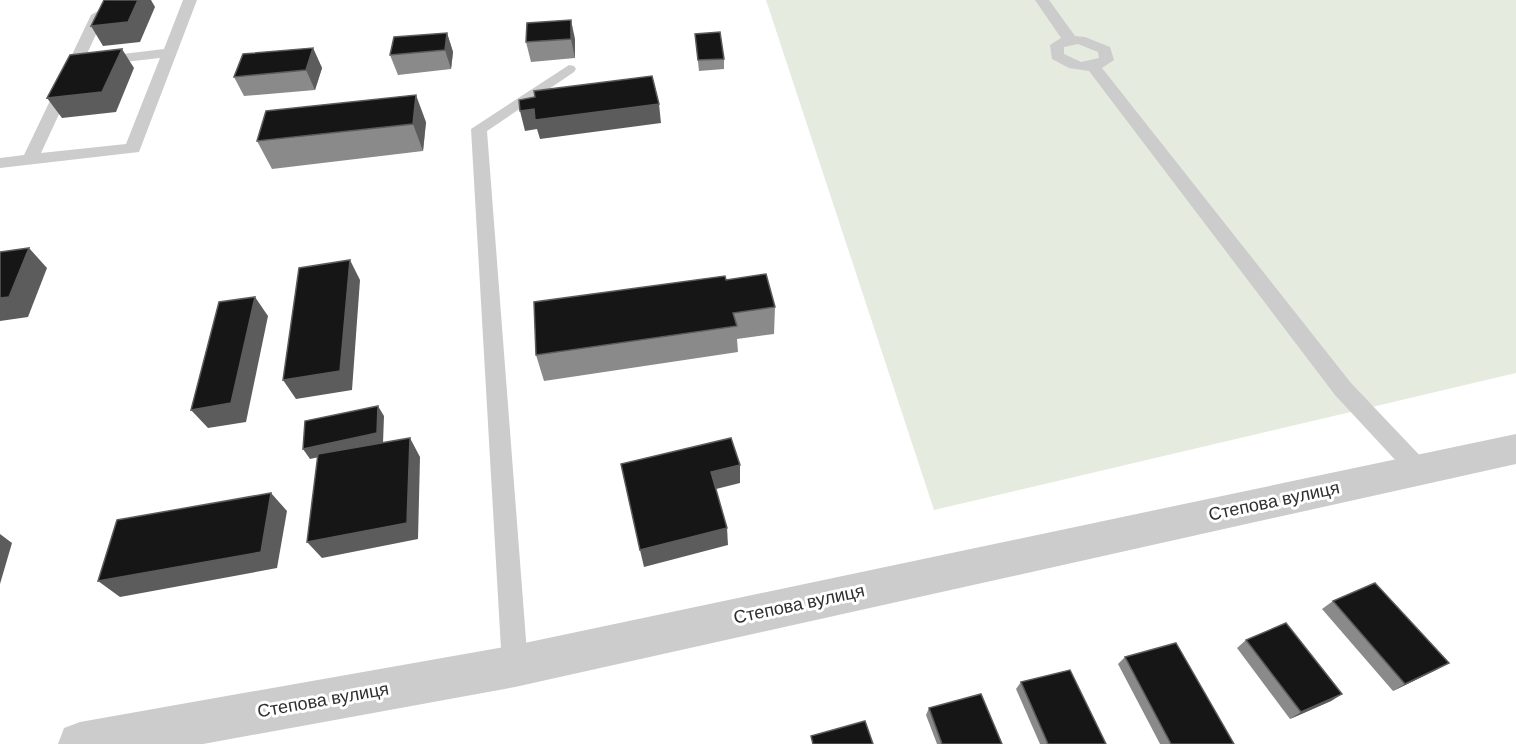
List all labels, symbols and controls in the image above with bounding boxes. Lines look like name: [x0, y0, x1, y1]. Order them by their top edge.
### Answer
street label: Степова вулиця: [1206, 475, 1342, 527]
street label: Степова вулиця: [731, 578, 867, 630]
street label: Степова вулиця: [255, 677, 391, 723]

